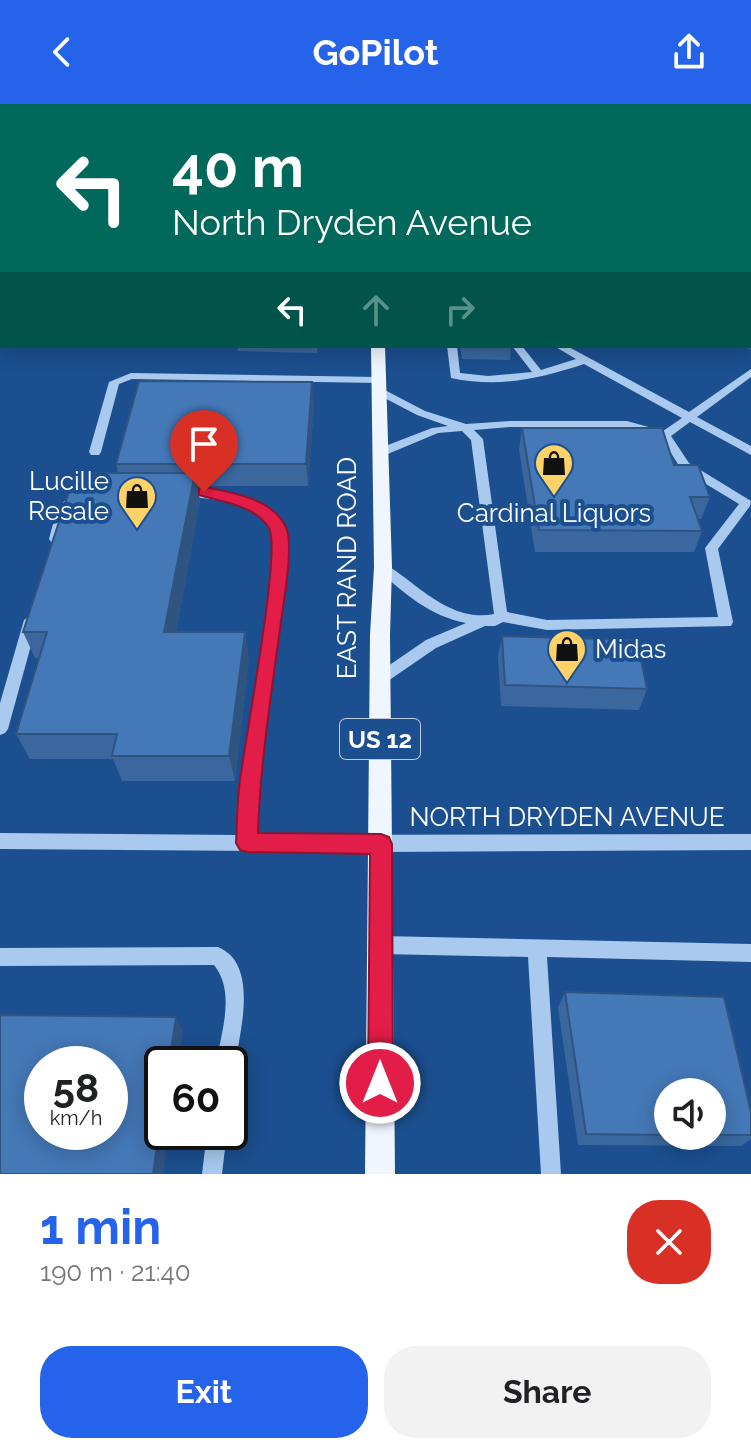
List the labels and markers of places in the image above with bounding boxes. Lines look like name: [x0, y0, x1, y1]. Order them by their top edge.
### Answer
pin: [170, 410, 238, 492]
shop icon: Cardinal Liquors: [533, 442, 575, 497]
place label: Lucille Resale: [28, 466, 109, 526]
shop icon: Lucille Resale: [116, 475, 158, 530]
place label: Cardinal Liquors: [457, 498, 651, 528]
shop icon: Midas: [546, 628, 588, 683]
place label: Midas: [595, 634, 666, 664]

